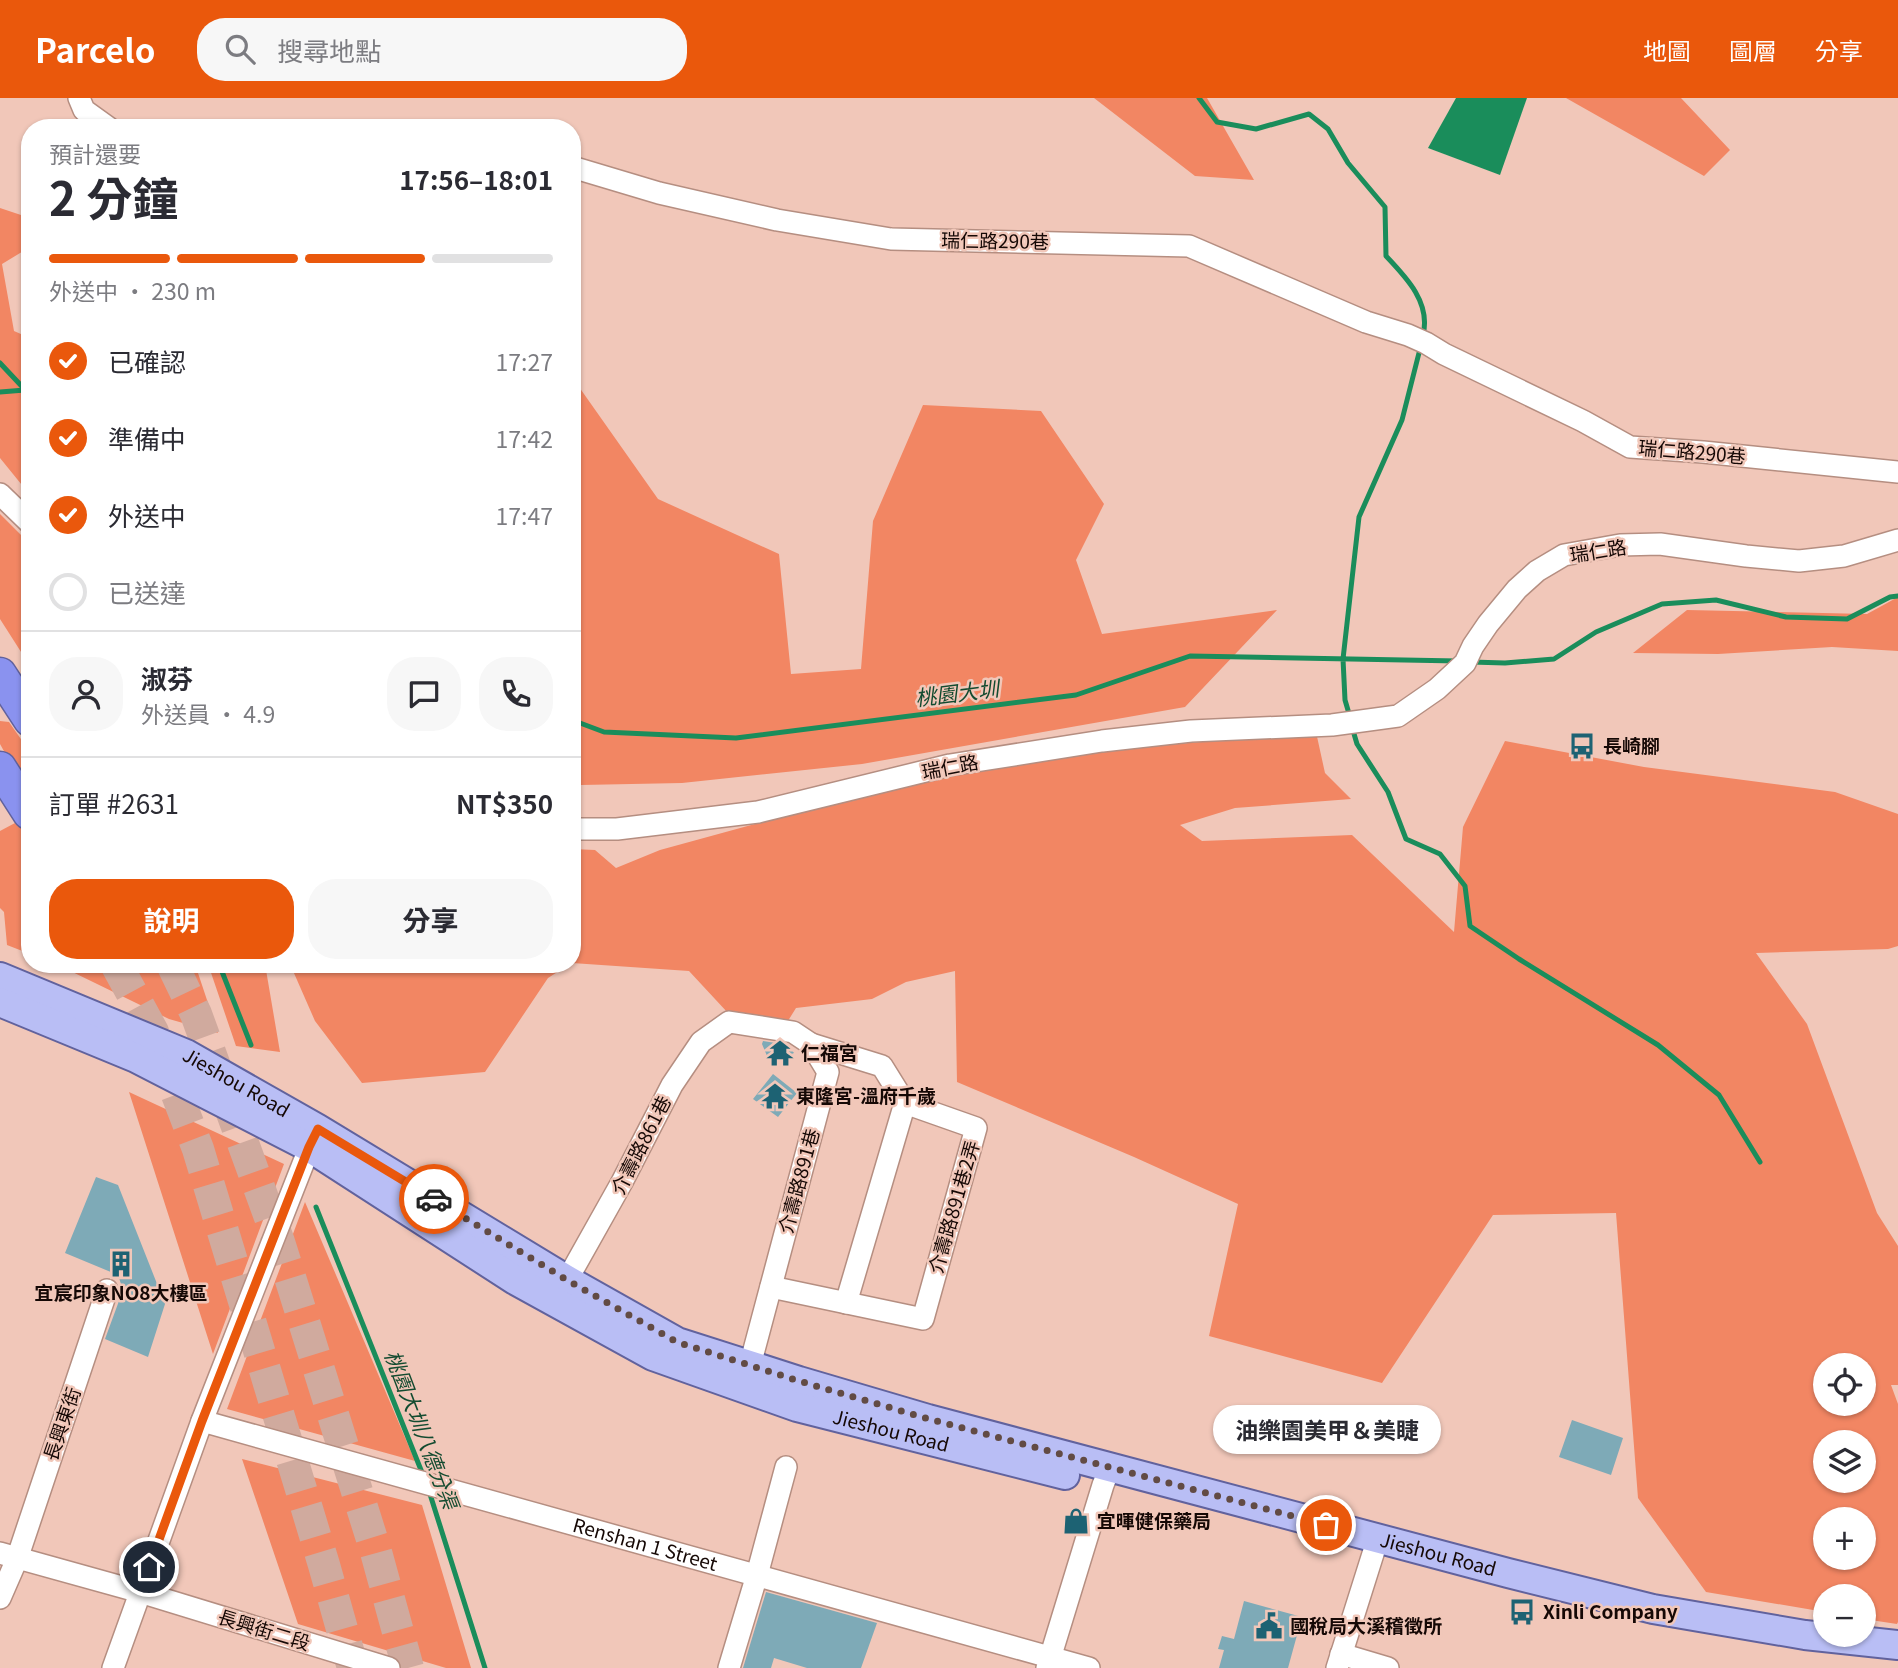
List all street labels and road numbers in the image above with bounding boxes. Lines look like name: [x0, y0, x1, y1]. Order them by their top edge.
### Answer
street label: 瑞仁路290巷: [941, 225, 1049, 254]
street label: 瑞仁路290巷: [1637, 432, 1747, 469]
street label: 瑞仁路: [1567, 532, 1628, 567]
street label: 瑞仁路: [919, 747, 980, 784]
street label: Jieshou Road: [178, 1040, 295, 1122]
street label: 介壽路861巷: [603, 1090, 676, 1198]
street label: 介壽路891巷: [771, 1125, 825, 1236]
street label: 介壽路891巷2弄: [921, 1137, 984, 1276]
street label: 長興東街: [35, 1383, 86, 1464]
street label: Jieshou Road: [830, 1402, 952, 1457]
street label: Renshan 1 Street: [570, 1510, 721, 1576]
street label: Jieshou Road: [1377, 1525, 1500, 1581]
street label: 長興街二段: [215, 1602, 314, 1655]

